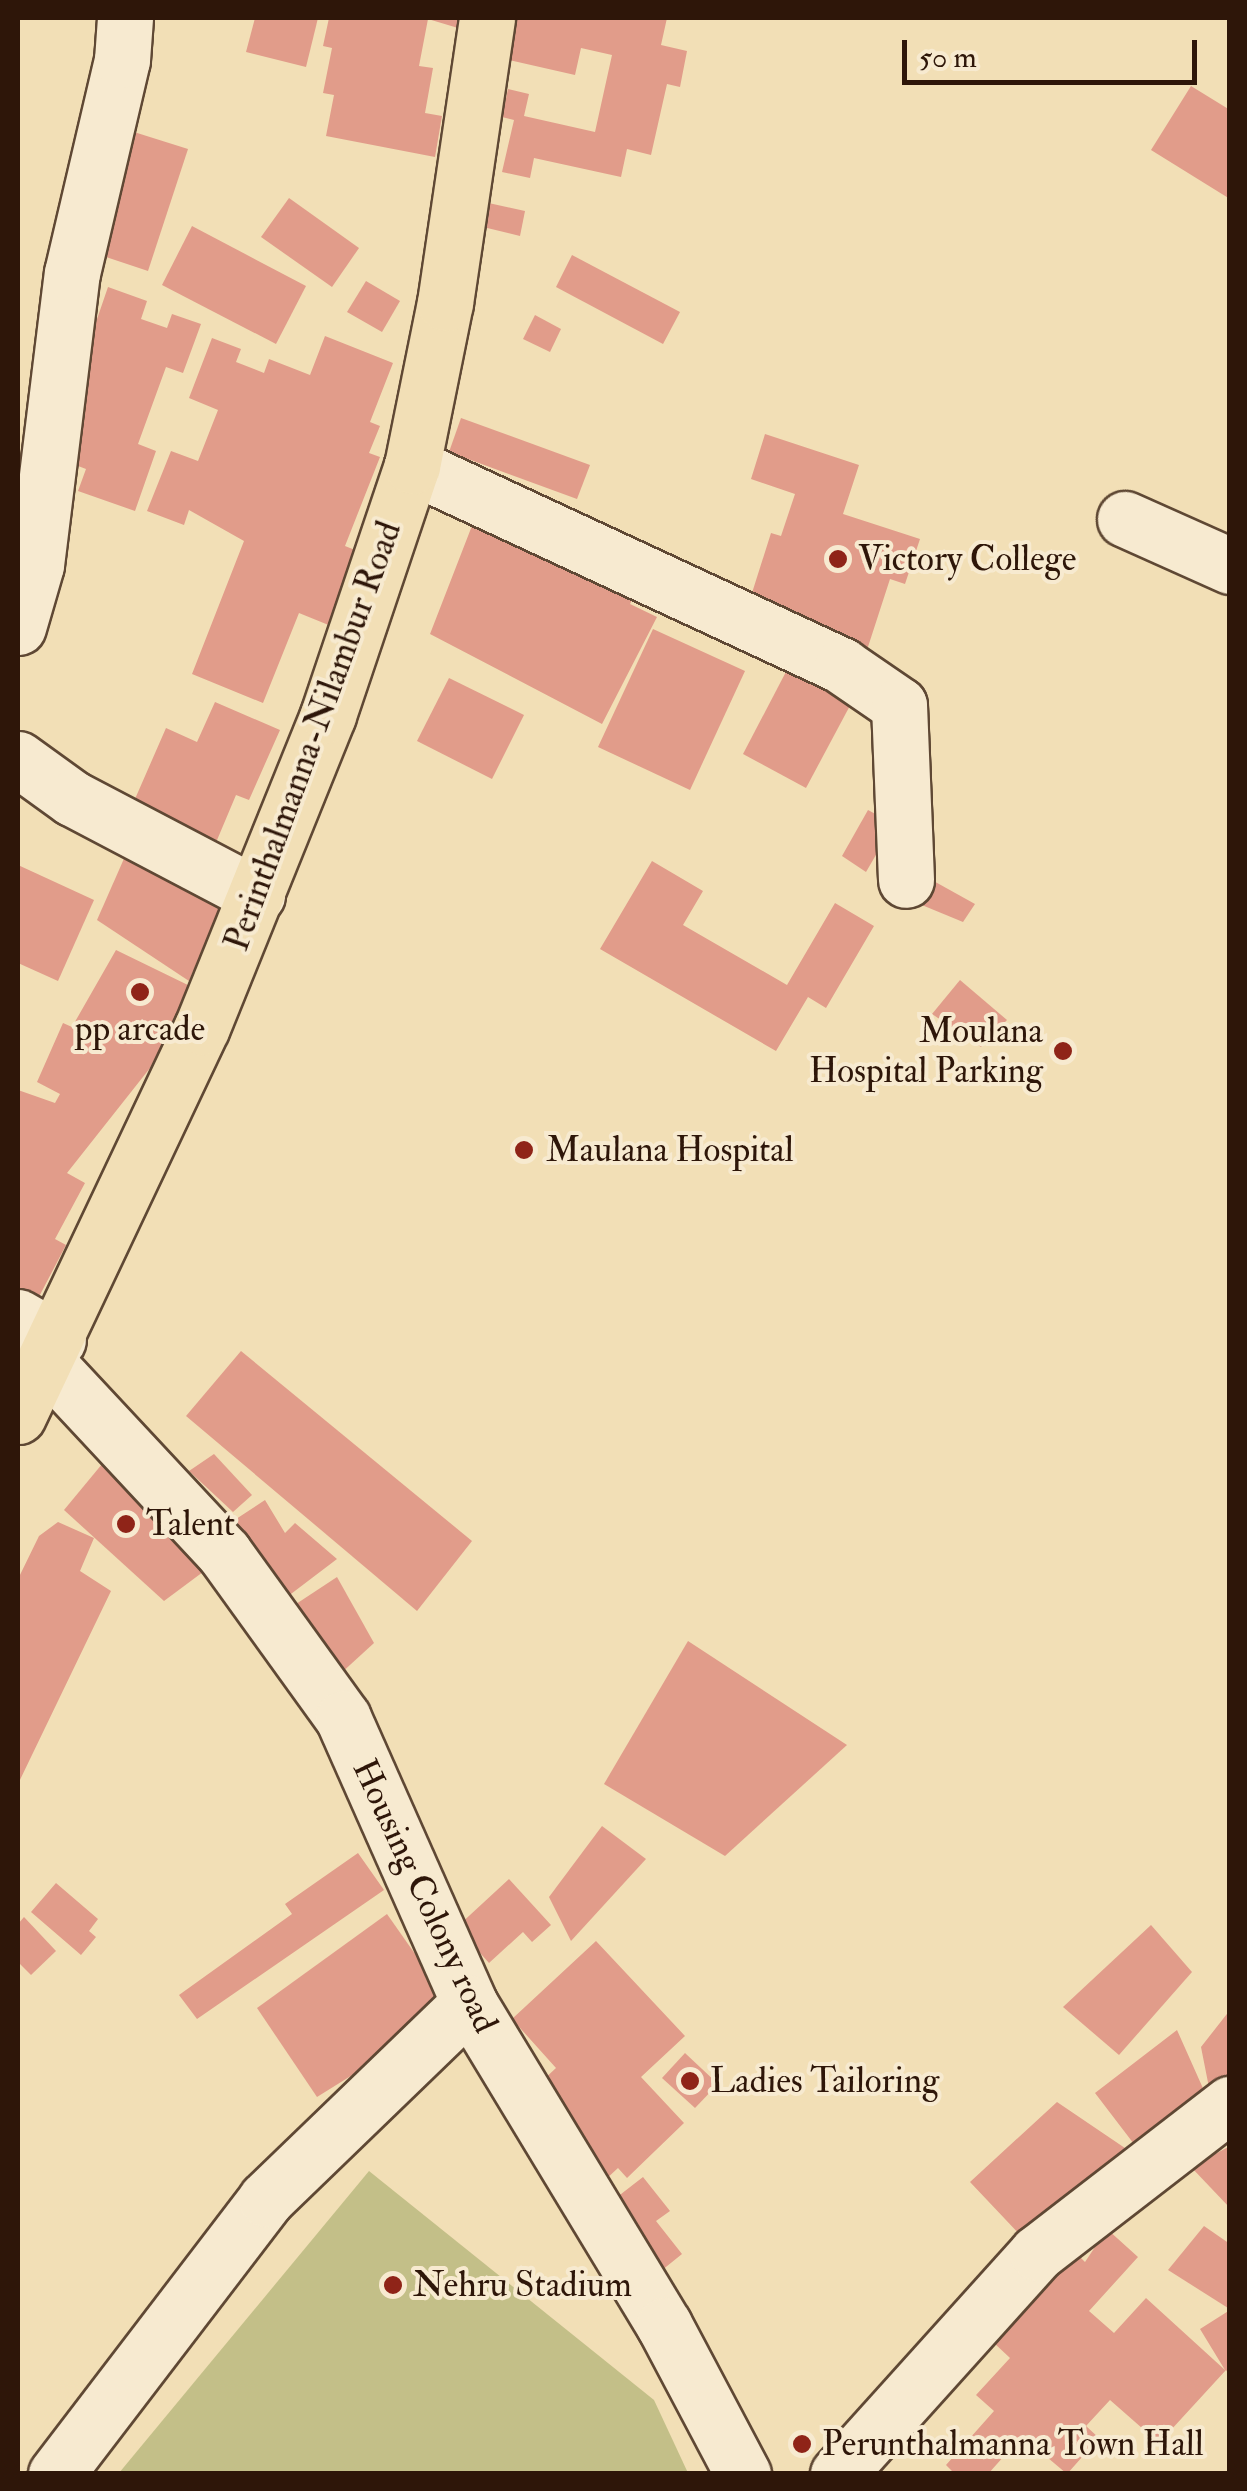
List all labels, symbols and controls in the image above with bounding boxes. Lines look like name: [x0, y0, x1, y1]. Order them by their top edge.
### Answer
scale bar: [907, 20, 1202, 82]
text: 50 m: [919, 39, 977, 76]
street label: Perinthalmanna-Nilambur Road: [216, 516, 410, 956]
place label: Victory College: [858, 538, 1076, 580]
marker: Victory College: [827, 548, 849, 570]
marker: pp arcade: [129, 981, 151, 1003]
place label: pp arcade: [75, 1008, 205, 1050]
place label: Moulana Hospital Parking: [809, 1010, 1043, 1092]
marker: Moulana Hospital Parking: [1052, 1040, 1074, 1062]
place label: Maulana Hospital: [546, 1129, 794, 1171]
marker: Maulana Hospital: [511, 1137, 537, 1163]
place label: Talent: [146, 1503, 235, 1545]
marker: Talent: [115, 1513, 137, 1535]
street label: Housing Colony road: [343, 1753, 507, 2039]
place label: Ladies Tailoring: [710, 2060, 939, 2102]
marker: Ladies Tailoring: [679, 2070, 701, 2092]
place label: Nehru Stadium: [413, 2264, 632, 2306]
marker: Nehru Stadium: [382, 2274, 404, 2296]
place label: Perunthalmanna Town Hall: [822, 2423, 1204, 2465]
marker: Perunthalmanna Town Hall: [791, 2433, 813, 2455]

